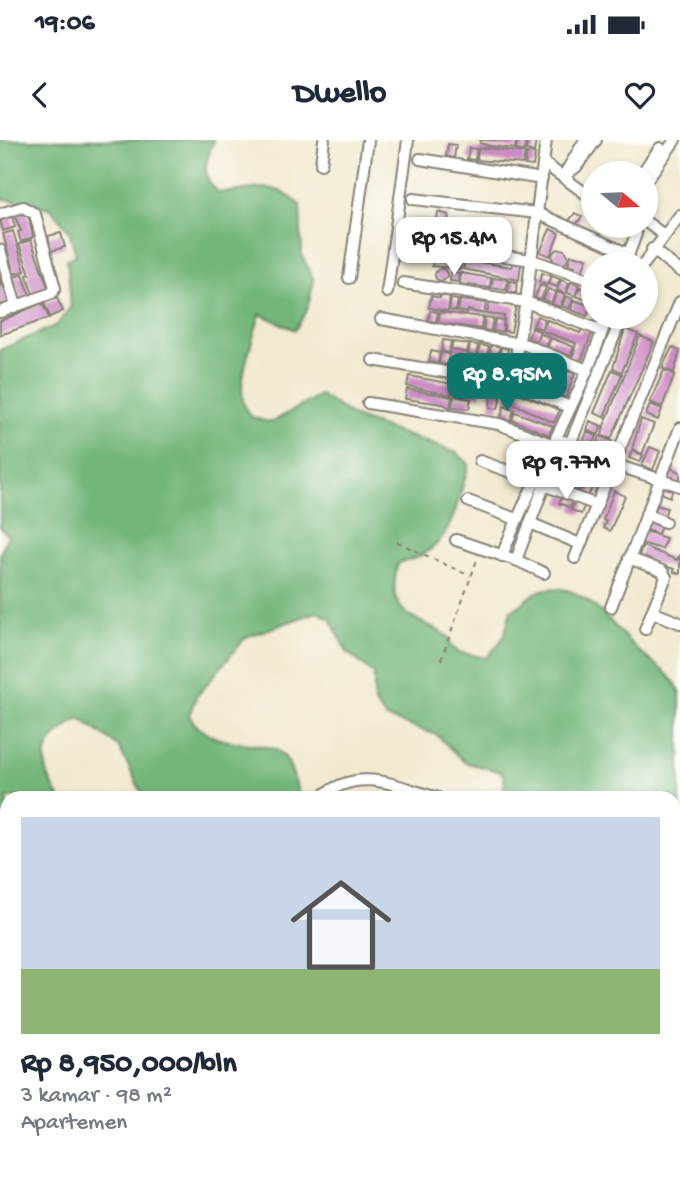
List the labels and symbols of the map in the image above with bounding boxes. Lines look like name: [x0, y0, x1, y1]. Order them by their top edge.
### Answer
north arrow: [581, 161, 658, 238]
pin: Rp 15.4M: [382, 218, 526, 277]
pin: Rp 8.95M: [435, 354, 579, 413]
pin: Rp 9.77M: [494, 442, 638, 501]

